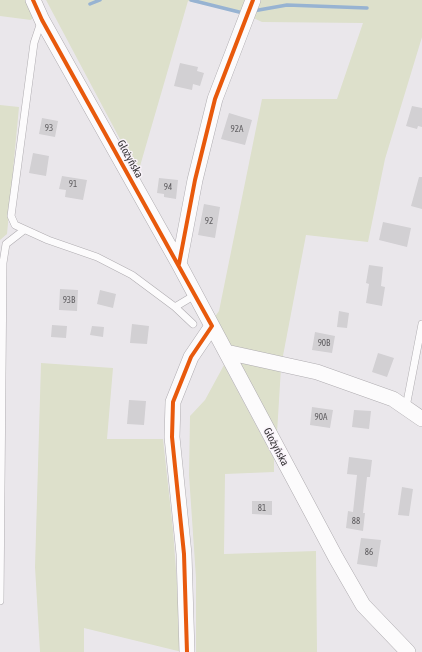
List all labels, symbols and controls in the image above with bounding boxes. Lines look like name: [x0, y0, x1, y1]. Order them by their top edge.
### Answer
house number: 93: [45, 123, 53, 133]
house number: 92A: [231, 124, 243, 134]
street label: Głożyńska: [114, 138, 146, 180]
house number: 91: [69, 179, 77, 189]
house number: 94: [164, 182, 172, 192]
house number: 92: [205, 216, 213, 226]
house number: 93B: [63, 295, 75, 305]
house number: 90B: [318, 338, 330, 348]
house number: 90A: [315, 412, 327, 422]
street label: Głożyńska: [260, 426, 292, 468]
house number: 81: [258, 503, 266, 513]
house number: 88: [352, 516, 360, 526]
house number: 86: [365, 547, 373, 557]

